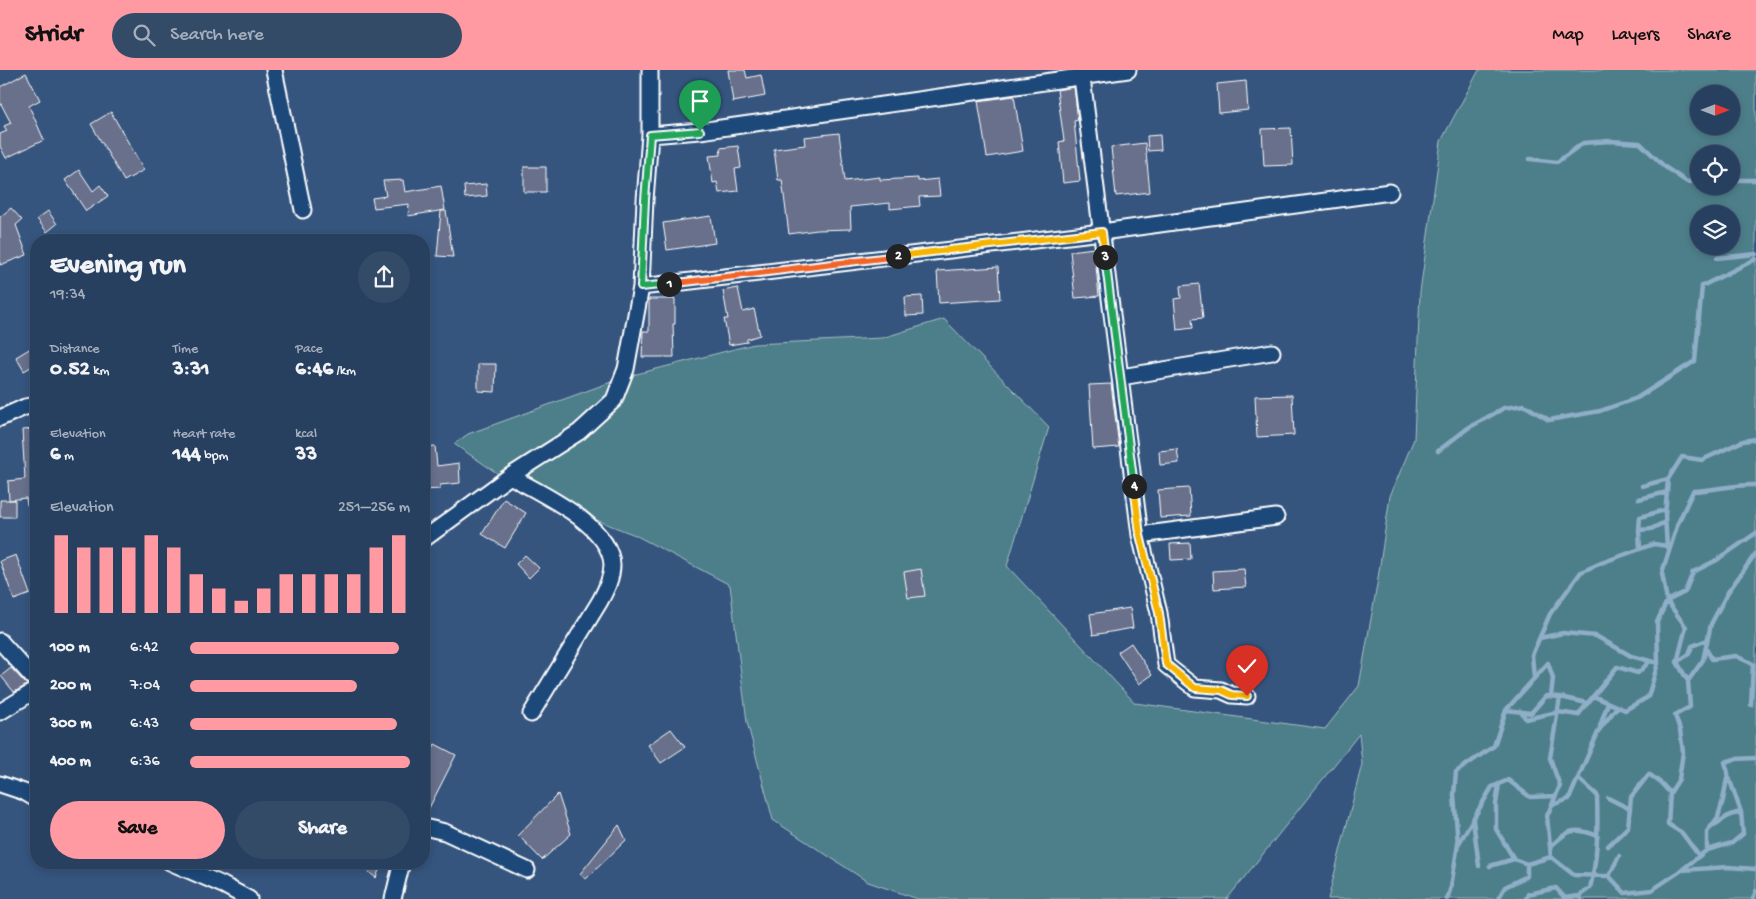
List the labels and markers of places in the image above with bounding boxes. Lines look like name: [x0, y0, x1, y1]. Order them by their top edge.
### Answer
pin: [679, 80, 721, 131]
pin: 2: [886, 244, 910, 268]
pin: 3: [1092, 244, 1118, 270]
pin: 1: [656, 272, 682, 296]
pin: 4: [1122, 474, 1146, 498]
pin: [1226, 645, 1268, 696]

